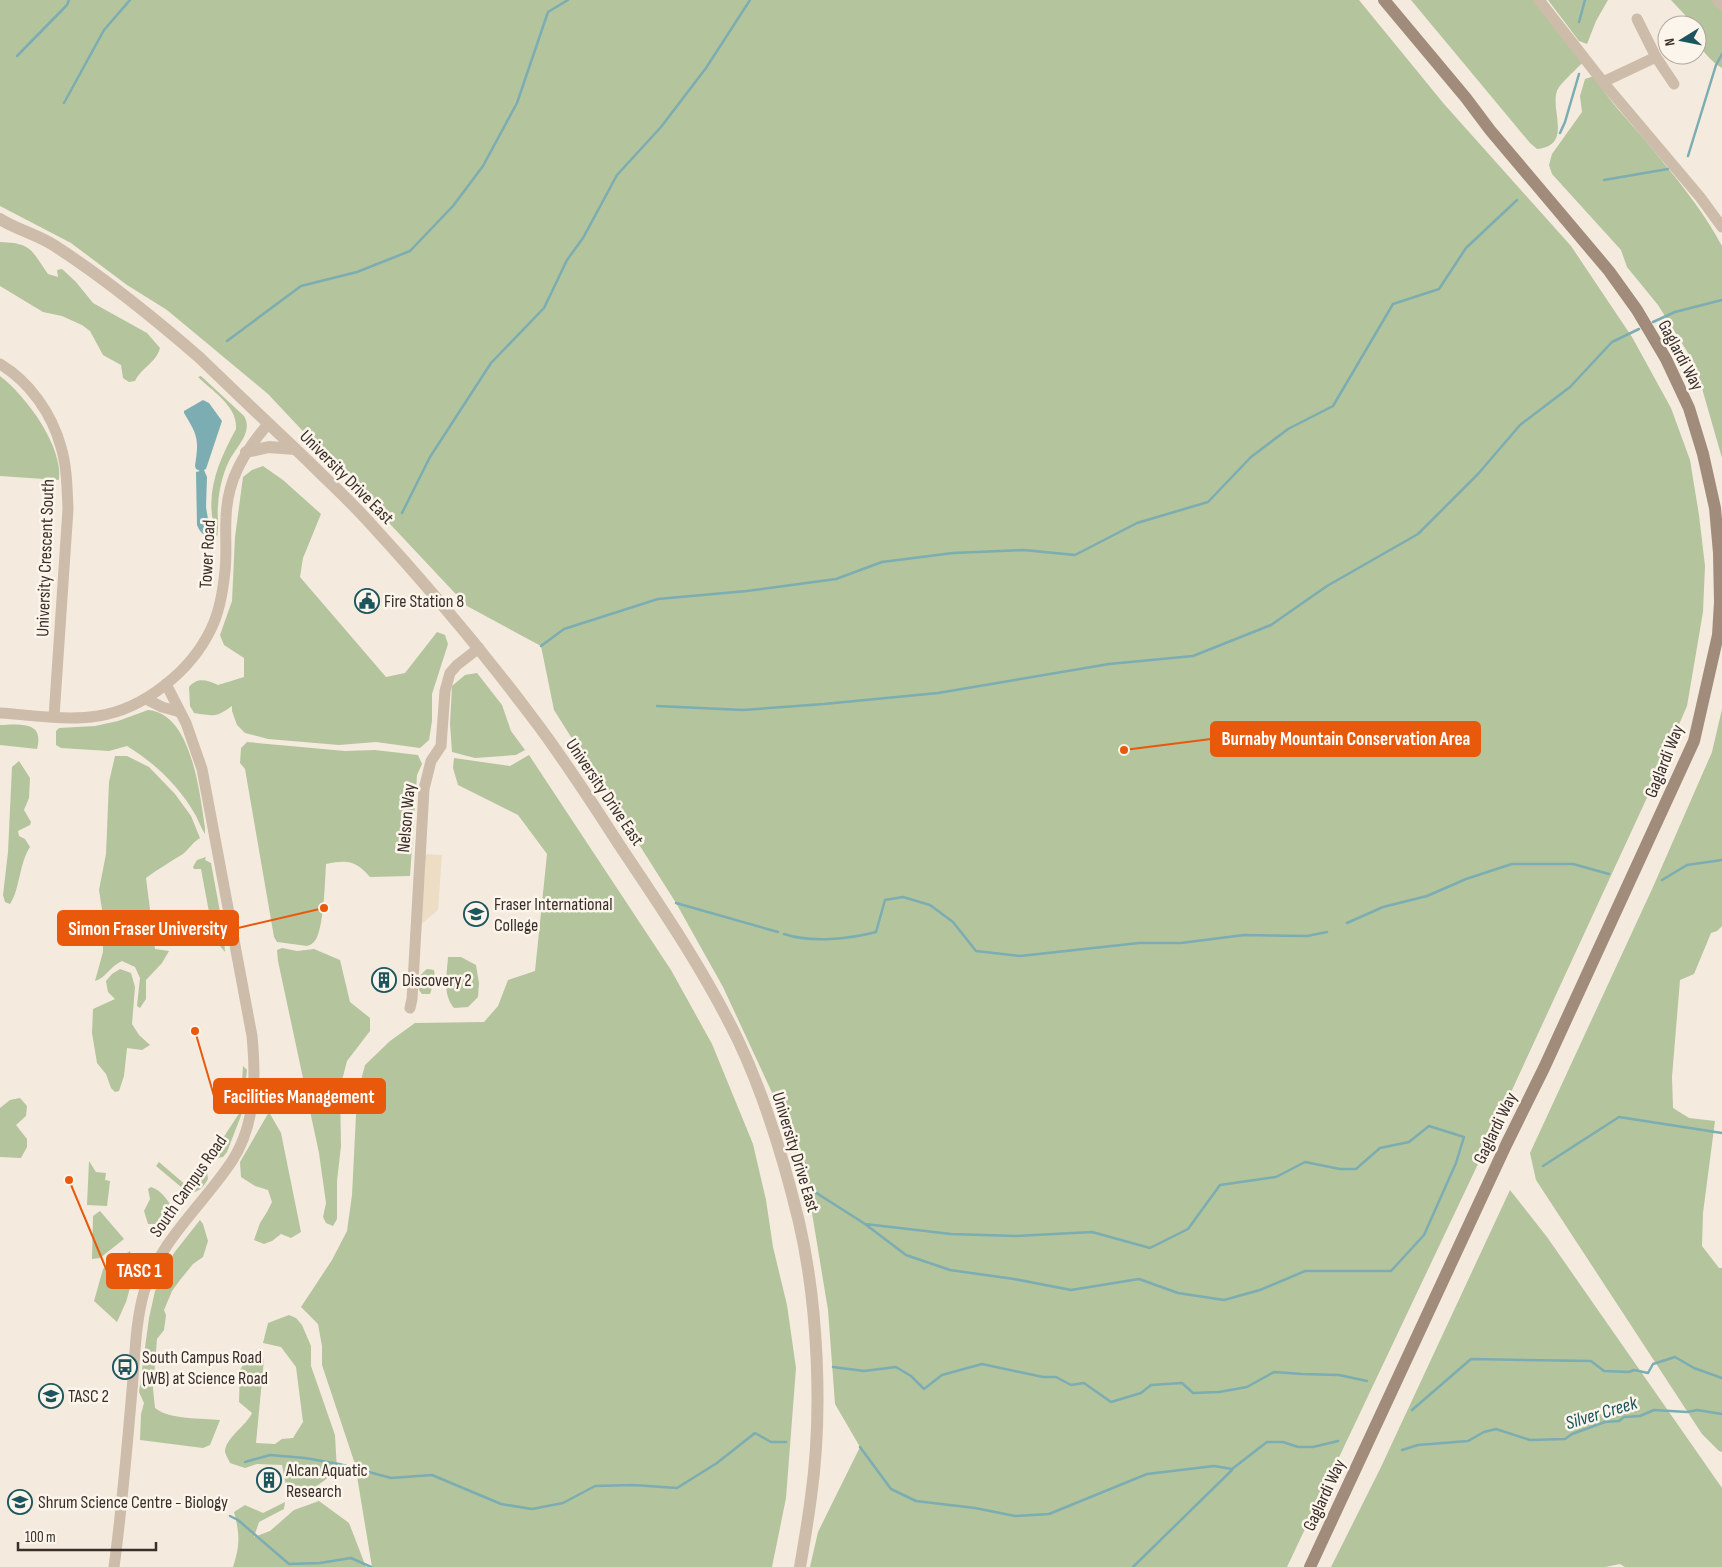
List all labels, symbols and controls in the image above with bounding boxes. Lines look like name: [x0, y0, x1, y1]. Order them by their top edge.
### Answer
north arrow: [1657, 15, 1707, 65]
text: N: [1661, 37, 1679, 47]
street label: Gaglardi Way: [1653, 316, 1708, 394]
street label: University Drive East: [295, 426, 398, 529]
street label: University Crescent South: [32, 479, 59, 637]
street label: Tower Road: [195, 519, 220, 589]
public building icon: Fire Station 8: [354, 588, 380, 614]
place label: Fire Station 8: [384, 591, 464, 612]
callout: Burnaby Mountain Conservation Area: [1211, 722, 1480, 756]
street label: Gaglardi Way: [1640, 722, 1689, 801]
text: Burnaby Mountain Conservation Area: [1222, 728, 1470, 751]
street label: University Drive East: [561, 735, 648, 850]
street label: Nelson Way: [393, 783, 420, 853]
place label: Fraser International College: [494, 894, 612, 936]
school or university icon: Fraser International College: [463, 901, 489, 927]
callout: Simon Fraser University: [58, 911, 238, 945]
text: Simon Fraser University: [68, 918, 228, 941]
building icon: Discovery 2: [371, 967, 397, 993]
place label: Discovery 2: [402, 970, 472, 991]
callout: Facilities Management: [214, 1079, 385, 1113]
text: Facilities Management: [224, 1086, 374, 1109]
street label: Gaglardi Way: [1469, 1089, 1522, 1167]
street label: University Drive East: [767, 1090, 824, 1215]
street label: South Campus Road: [145, 1131, 231, 1241]
callout: TASC 1: [107, 1254, 172, 1288]
text: TASC 1: [116, 1260, 162, 1283]
place label: South Campus Road (WB) at Science Road: [142, 1347, 268, 1389]
bus stop icon: South Campus Road (WB) at Science Road: [112, 1354, 138, 1380]
school or university icon: TASC 2: [38, 1383, 64, 1409]
place label: TASC 2: [68, 1386, 109, 1407]
water label: Silver Creek: [1563, 1391, 1641, 1435]
street label: Gaglardi Way: [1299, 1456, 1350, 1534]
place label: Alcan Aquatic Research: [285, 1460, 368, 1502]
building icon: Alcan Aquatic Research: [256, 1467, 282, 1493]
school or university icon: Shrum Science Centre - Biology: [7, 1489, 33, 1515]
place label: Shrum Science Centre - Biology: [38, 1492, 228, 1513]
scale bar: [18, 1520, 155, 1552]
text: 100 m: [25, 1528, 56, 1547]

